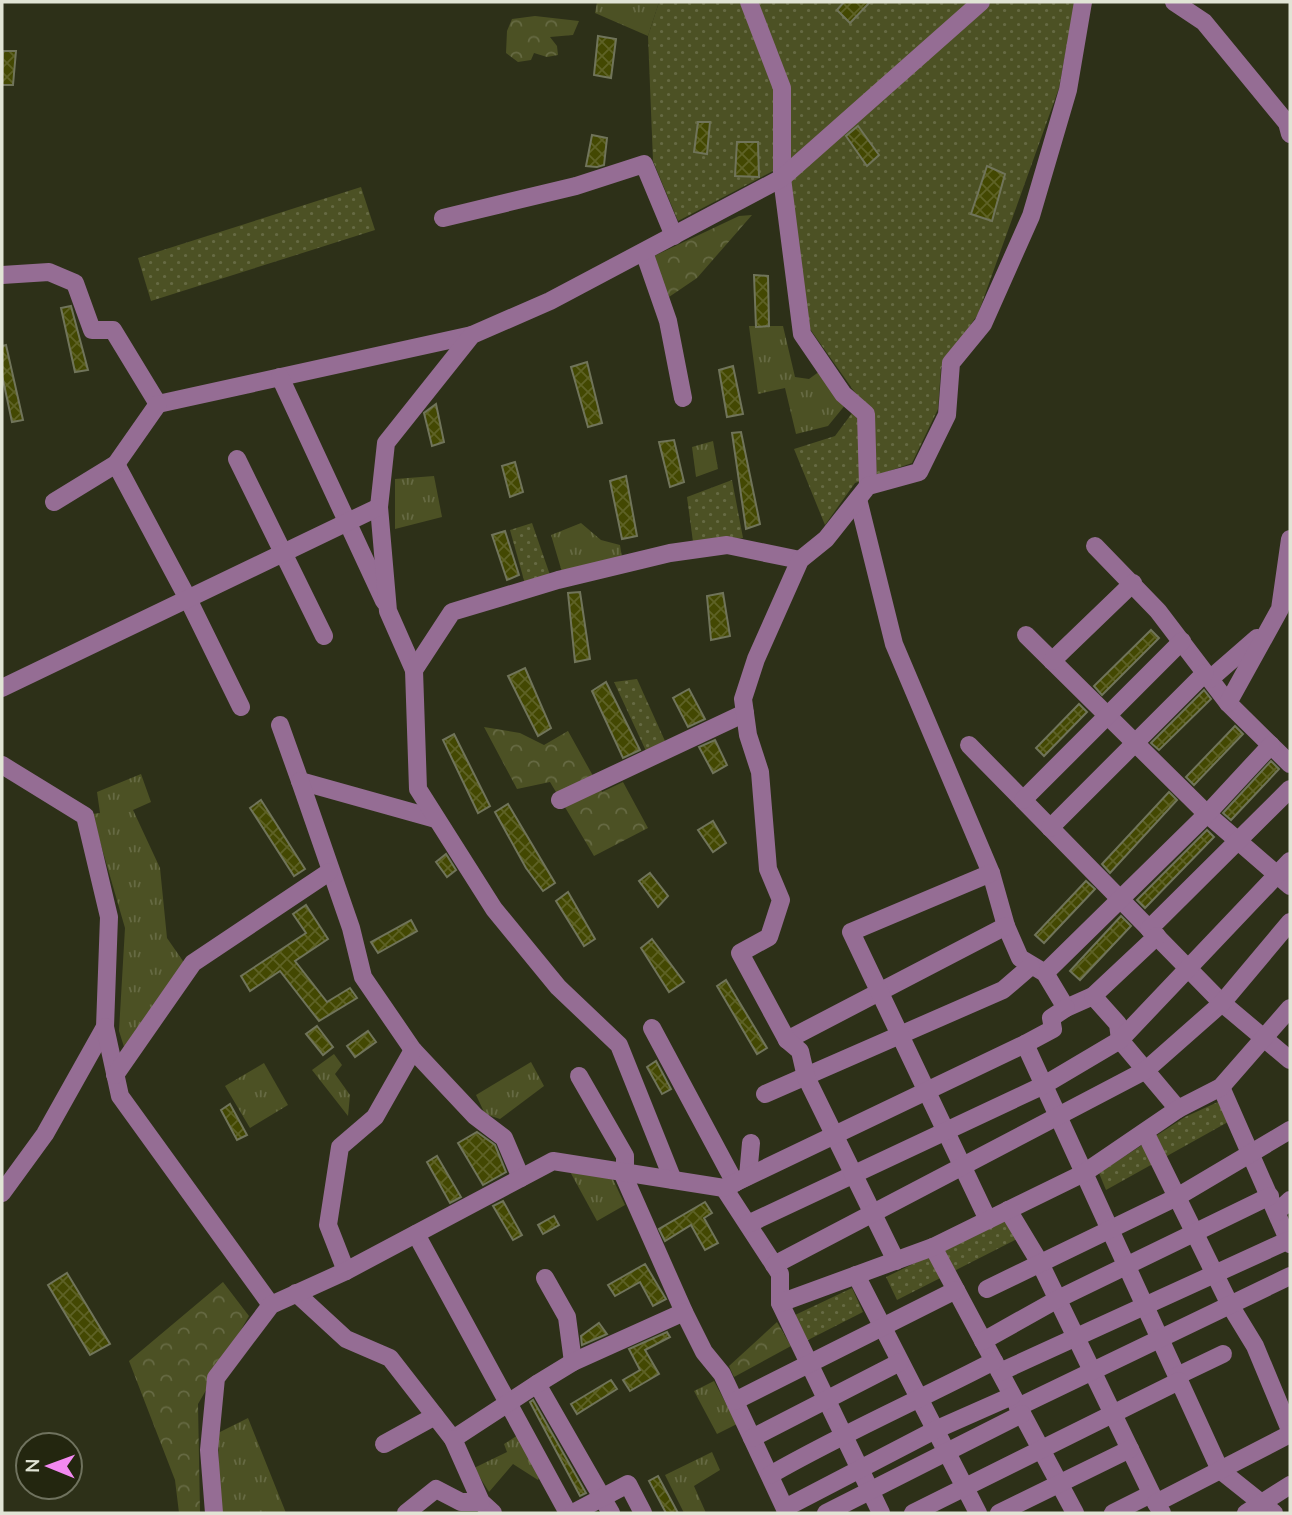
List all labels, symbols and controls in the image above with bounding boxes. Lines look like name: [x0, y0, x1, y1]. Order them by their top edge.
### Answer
north arrow: [14, 1431, 84, 1501]
text: N: [20, 1458, 44, 1473]

